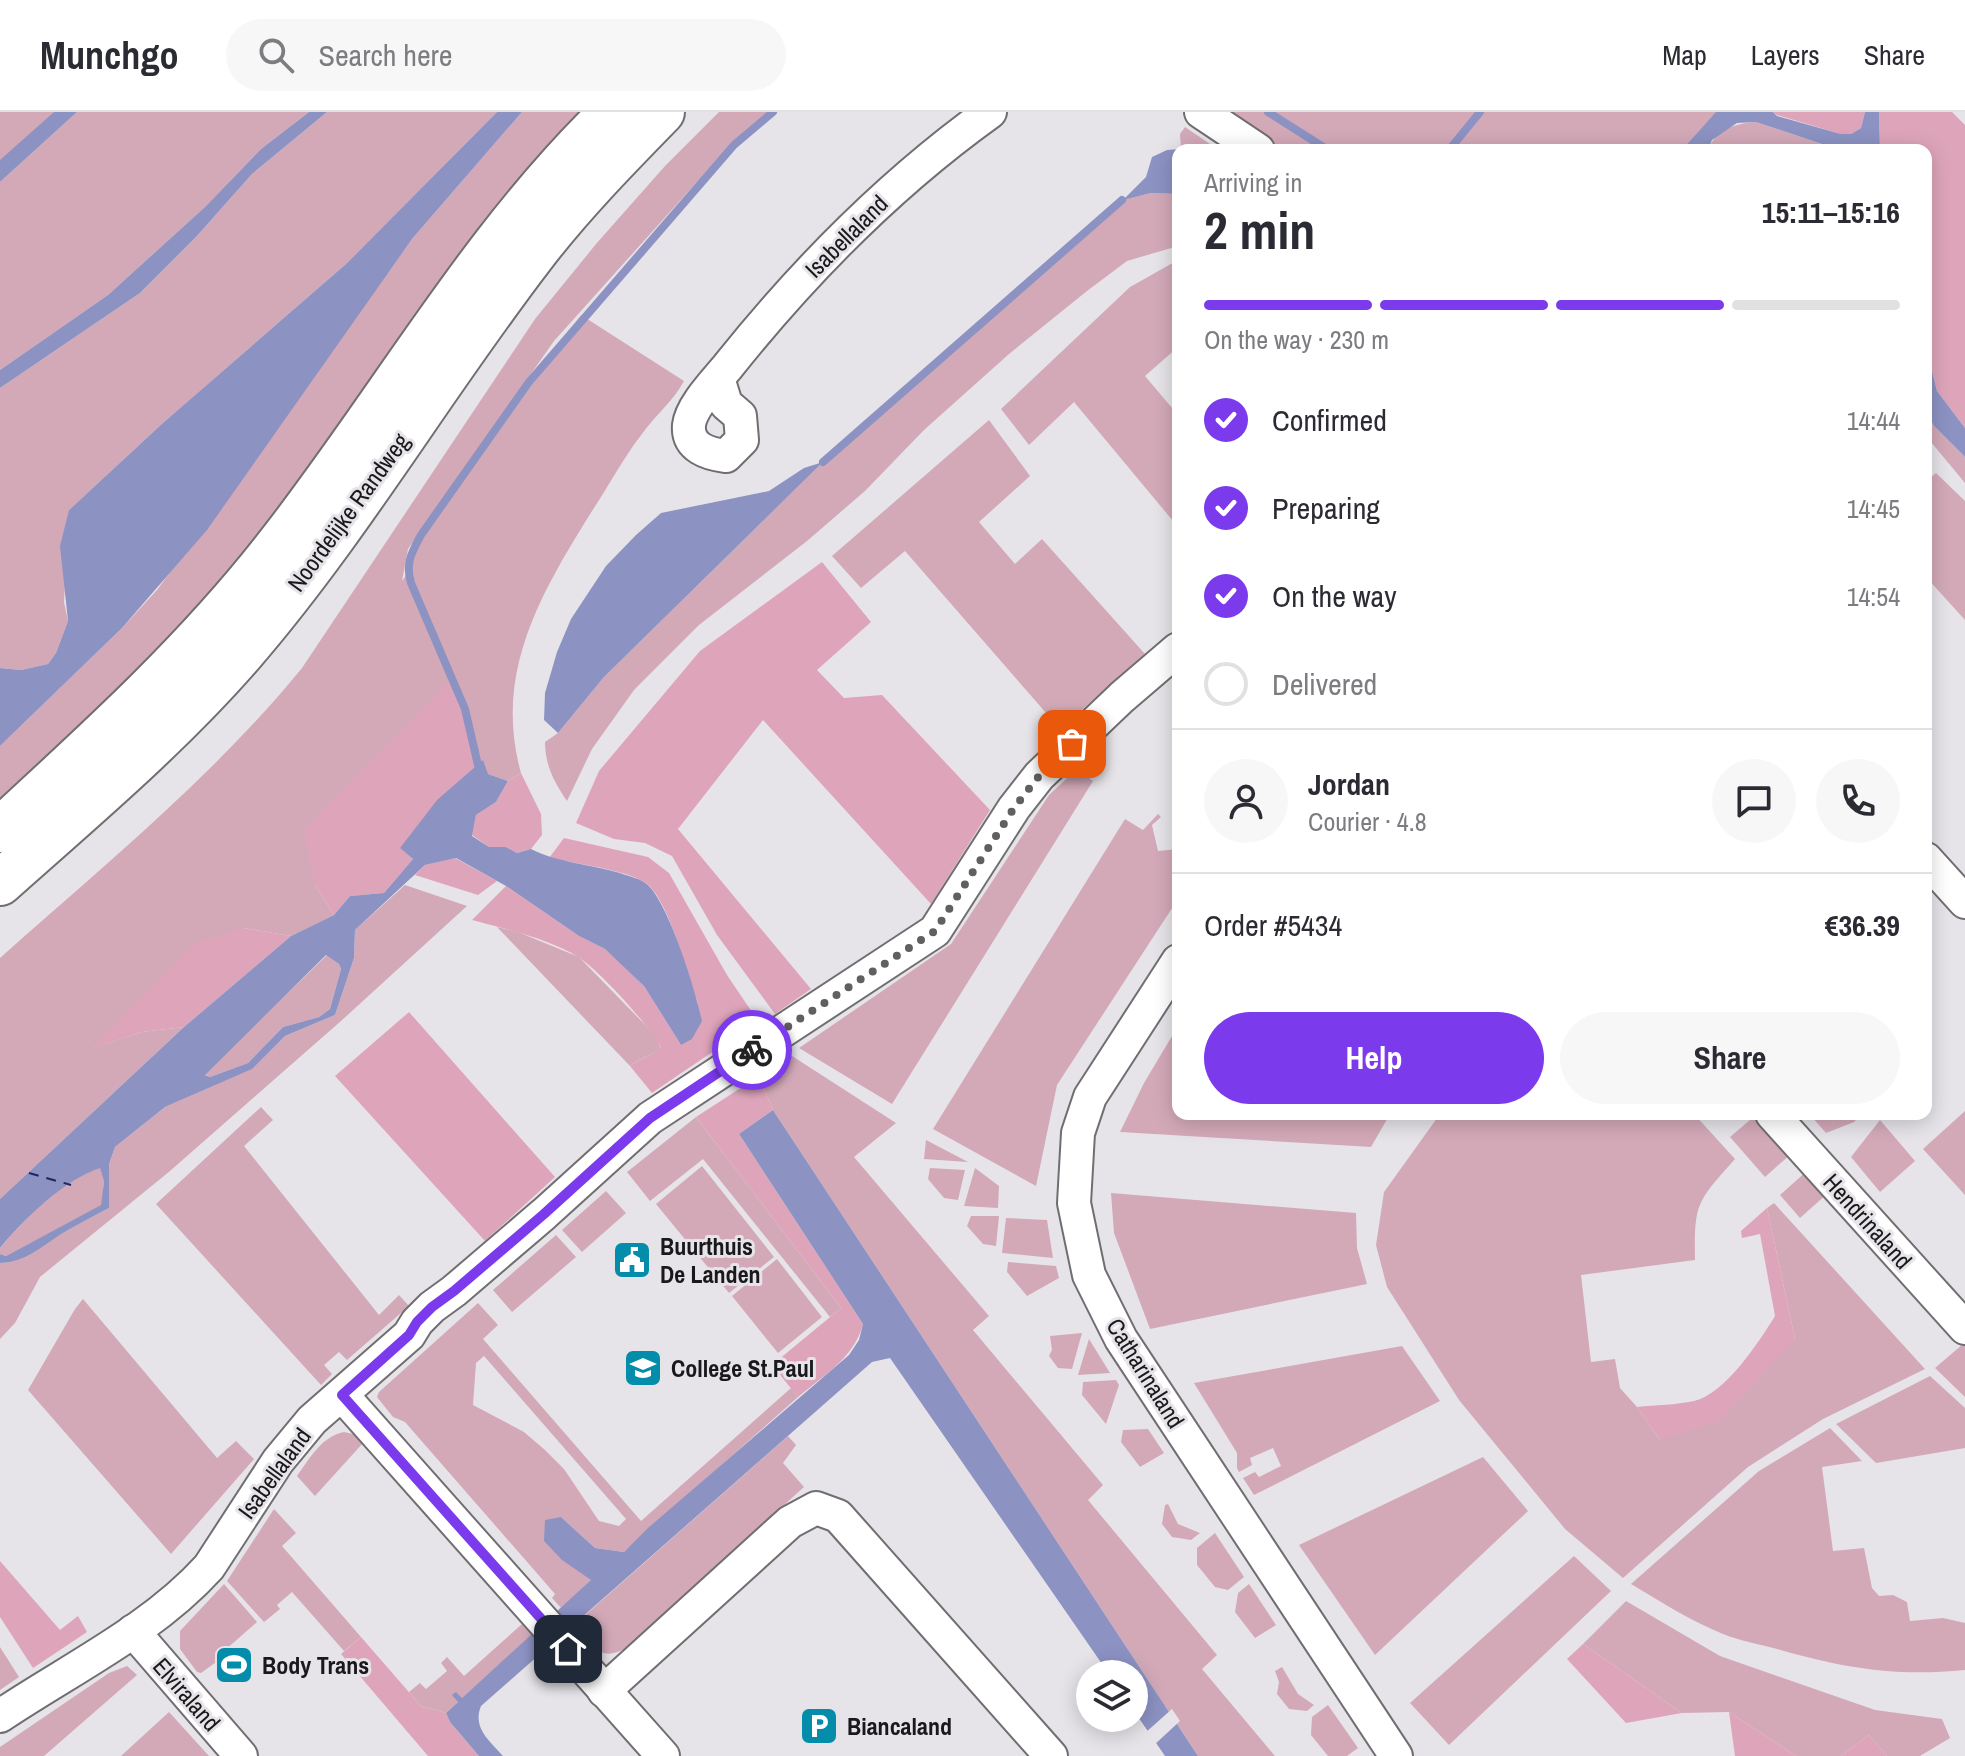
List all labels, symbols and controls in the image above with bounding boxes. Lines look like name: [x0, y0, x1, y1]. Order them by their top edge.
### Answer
search box: [226, 19, 786, 91]
text: Munchgo: [40, 30, 178, 81]
icon: search: [254, 33, 298, 77]
text: Search here: [318, 35, 453, 75]
text: Map: [1662, 36, 1707, 74]
text: Layers: [1751, 36, 1820, 74]
text: Share: [1864, 36, 1925, 74]
text: Arriving in: [1204, 165, 1302, 200]
street label: Isabellaland: [798, 188, 894, 284]
text: 15:11–15:16: [1762, 192, 1900, 232]
text: 2 min: [1204, 195, 1315, 265]
text: On the way · 230 m: [1204, 322, 1389, 357]
icon: check: [1204, 398, 1248, 442]
text: Confirmed: [1272, 400, 1387, 440]
text: 14:44: [1847, 403, 1900, 438]
street label: Noordelijke Randweg: [280, 426, 416, 598]
icon: check: [1204, 486, 1248, 530]
text: Preparing: [1272, 488, 1380, 528]
text: 14:45: [1847, 491, 1900, 526]
icon: check: [1204, 574, 1248, 618]
text: On the way: [1272, 576, 1396, 616]
text: 14:54: [1847, 579, 1900, 614]
text: Delivered: [1272, 664, 1377, 704]
pin: [1038, 710, 1106, 778]
icon: bag: [1050, 722, 1094, 766]
button: person: [1204, 759, 1288, 843]
button: chat: [1712, 759, 1796, 843]
button: phone: [1816, 759, 1900, 843]
text: Jordan: [1308, 764, 1390, 804]
text: Courier · 4.8: [1308, 804, 1427, 839]
text: Order #5434: [1204, 905, 1342, 945]
text: €36.39: [1825, 905, 1900, 945]
courier: [712, 1010, 792, 1090]
button: Help: [1204, 1012, 1544, 1104]
button: Share: [1560, 1012, 1900, 1104]
icon: bike: [730, 1028, 774, 1072]
street label: Hendrinaland: [1817, 1166, 1919, 1276]
place label: Buurthuis De Landen: [660, 1230, 761, 1290]
public building icon: Buurthuis De Landen: [611, 1239, 653, 1281]
street label: Catharinaland: [1100, 1312, 1192, 1434]
school or university icon: College St.Paul: [622, 1347, 664, 1389]
place label: College St.Paul: [671, 1352, 814, 1384]
street label: Isabellaland: [230, 1421, 318, 1525]
pin: [534, 1615, 602, 1683]
icon: home: [546, 1627, 590, 1671]
sports icon: Body Trans: [213, 1644, 255, 1686]
place label: Body Trans: [262, 1649, 369, 1681]
street label: Elviraland: [146, 1650, 228, 1738]
map controls: [1076, 1660, 1148, 1732]
button: layers: [1076, 1660, 1148, 1732]
parking icon: Biancaland: [798, 1705, 840, 1747]
place label: Biancaland: [847, 1710, 952, 1742]

